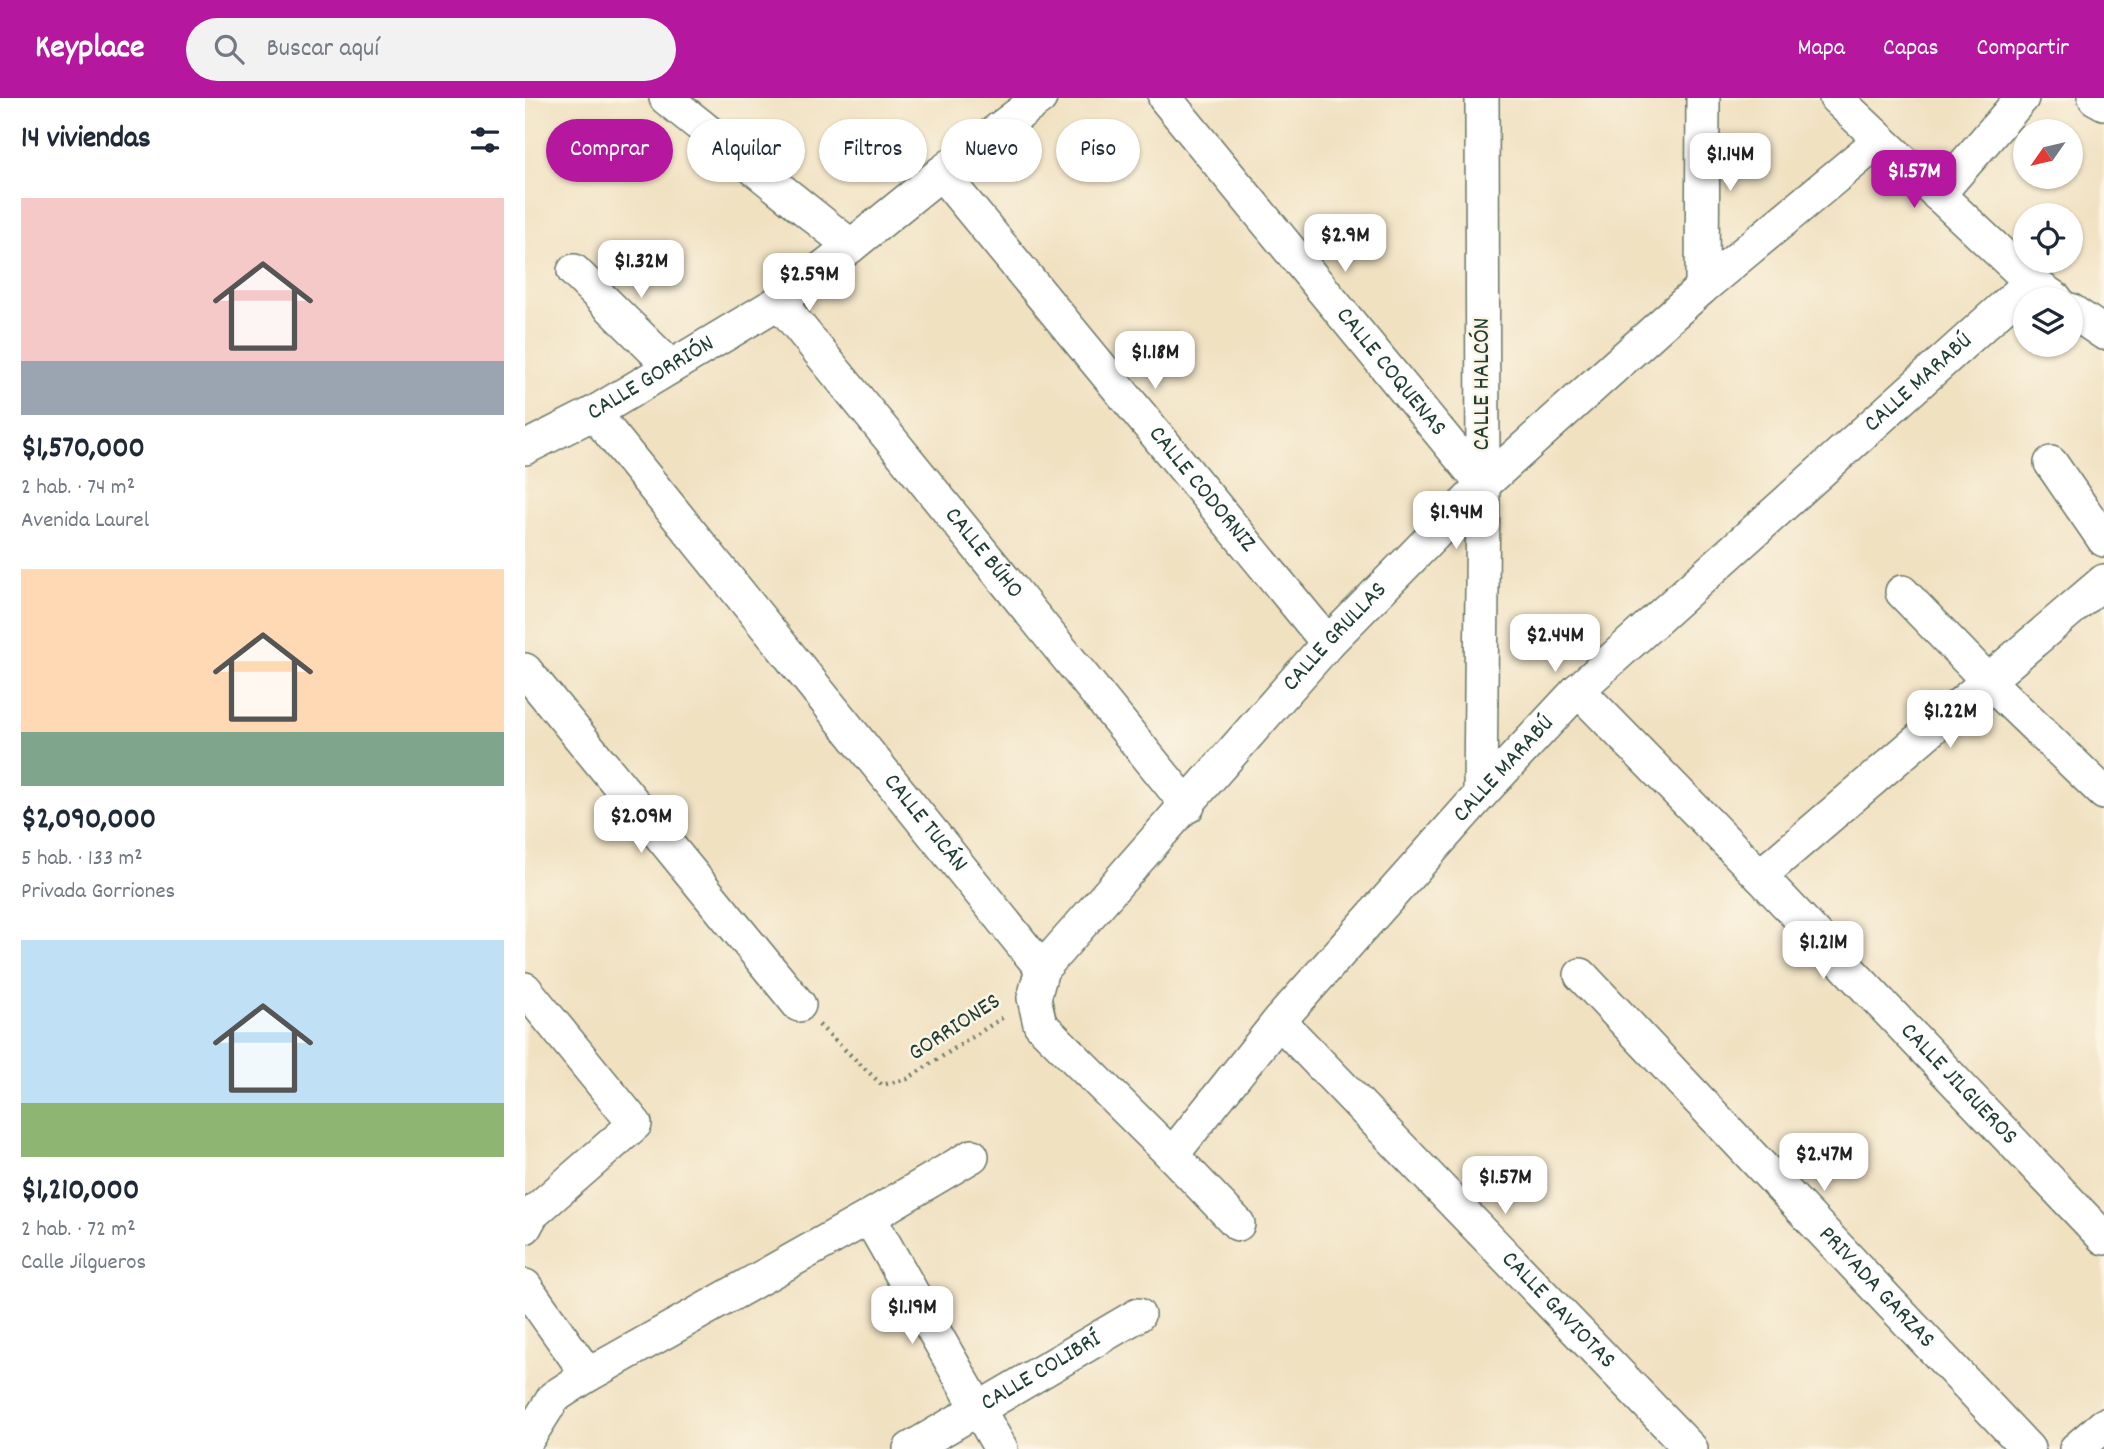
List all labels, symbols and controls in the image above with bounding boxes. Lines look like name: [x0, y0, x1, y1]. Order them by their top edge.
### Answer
search box: [186, 18, 676, 81]
text: Keyplace: [35, 26, 144, 73]
icon: search: [210, 30, 248, 68]
text: Buscar aquí: [266, 31, 379, 68]
text: Mapa: [1797, 32, 1845, 66]
text: Capas: [1883, 32, 1939, 66]
text: Compartir: [1977, 32, 2069, 66]
text: 14 viviendas: [21, 119, 151, 162]
chip: Comprar: [546, 119, 673, 182]
chip: Alquilar: [687, 119, 805, 182]
chip: Filtros: [819, 119, 927, 182]
chip: Nuevo: [941, 119, 1042, 182]
chip: Piso: [1056, 119, 1140, 182]
north arrow: [2013, 119, 2083, 189]
map controls: [2013, 119, 2083, 357]
icon: filters: [466, 121, 504, 159]
pin: $1.14M: [1673, 134, 1787, 193]
text: $1.14M: [1706, 139, 1754, 172]
pin: $1.57M: [1857, 150, 1971, 210]
text: $1.57M: [1887, 156, 1941, 189]
button: locate: [2013, 203, 2083, 273]
pin: $2.9M: [1296, 214, 1394, 274]
text: $2.9M: [1320, 220, 1370, 253]
pin: $1.32M: [584, 240, 698, 300]
icon: home: [200, 243, 326, 369]
text: $1.32M: [614, 246, 668, 279]
pin: $2.59M: [752, 254, 866, 313]
text: $2.59M: [779, 259, 839, 292]
button: layers: [2013, 287, 2083, 357]
street label: CALLE COQUENAS: [1327, 300, 1454, 444]
street label: CALLE HALCÓN: [1466, 318, 1500, 450]
street label: CALLE MARABÚ: [1857, 325, 1980, 441]
street label: CALLE GORRIÓN: [581, 327, 721, 430]
pin: $1.18M: [1098, 331, 1212, 391]
text: $1.18M: [1131, 337, 1179, 370]
street label: CALLE CODORNIZ: [1139, 419, 1264, 560]
text: $1,570,000: [21, 429, 145, 472]
text: 2 hab. · 74 m²: [21, 472, 135, 505]
pin: $1.94M: [1399, 491, 1513, 551]
text: $1.94M: [1429, 497, 1483, 530]
street label: CALLE BÚHO: [936, 500, 1031, 607]
text: Avenida Laurel: [21, 505, 149, 538]
street label: CALLE GRULLAS: [1275, 575, 1396, 700]
icon: home: [200, 614, 326, 740]
pin: $2.44M: [1498, 614, 1612, 674]
text: $2.44M: [1526, 620, 1584, 653]
pin: $1.22M: [1893, 690, 2007, 750]
text: $1.22M: [1923, 696, 1977, 729]
street label: CALLE MARABÚ: [1446, 708, 1563, 831]
street label: CALLE TUCÁN: [874, 767, 975, 880]
pin: $2.09M: [584, 796, 698, 855]
text: $2,090,000: [21, 800, 156, 843]
text: $2.09M: [610, 801, 672, 834]
text: 5 hab. · 133 m²: [21, 843, 143, 876]
text: Privada Gorriones: [21, 876, 175, 909]
pin: $1.21M: [1766, 922, 1880, 981]
text: $1.21M: [1798, 927, 1848, 960]
icon: home: [200, 985, 326, 1111]
street label: GORRIONES: [902, 985, 1008, 1071]
street label: CALLE JILGUEROS: [1892, 1016, 2025, 1153]
pin: $2.47M: [1767, 1134, 1881, 1193]
text: $2.47M: [1795, 1139, 1853, 1172]
pin: $1.57M: [1448, 1156, 1562, 1216]
text: $1.57M: [1478, 1162, 1532, 1195]
text: $1,210,000: [21, 1171, 139, 1214]
text: 2 hab. · 72 m²: [21, 1214, 136, 1247]
street label: PRIVADA GARZAS: [1810, 1219, 1942, 1357]
street label: CALLE GAVIOTAS: [1493, 1244, 1623, 1377]
text: Calle Jilgueros: [21, 1247, 146, 1280]
pin: $1.19M: [855, 1286, 969, 1346]
text: $1.19M: [887, 1292, 937, 1325]
street label: CALLE COLIBRÍ: [975, 1323, 1108, 1421]

